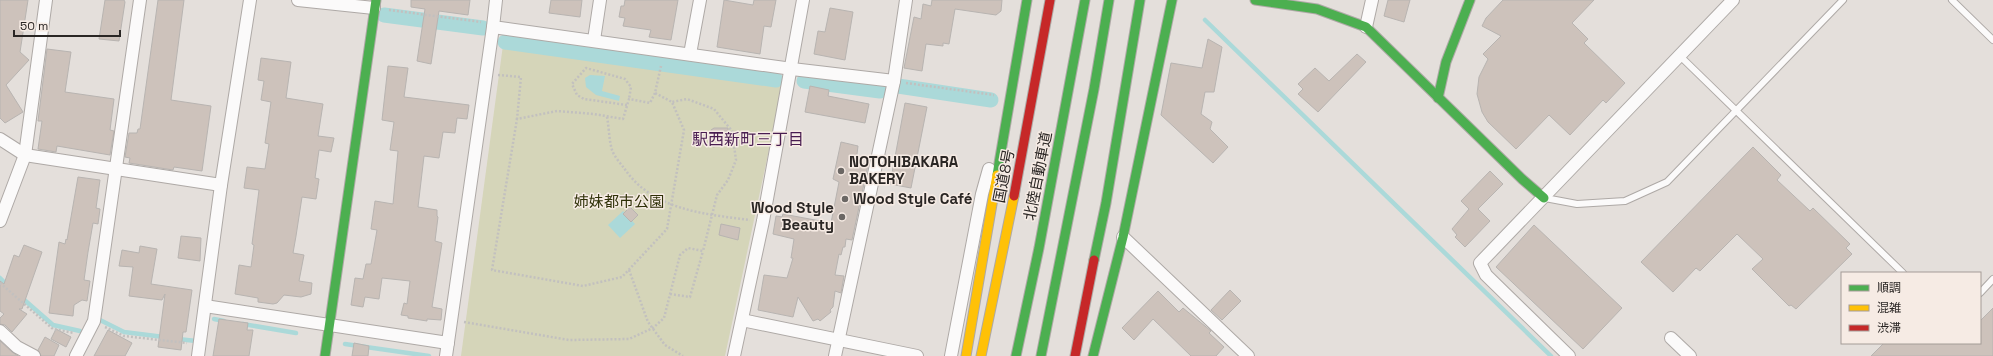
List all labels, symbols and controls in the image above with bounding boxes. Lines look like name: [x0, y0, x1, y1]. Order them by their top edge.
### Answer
scale bar: [14, 12, 120, 38]
text: 50 m: [20, 18, 48, 34]
district label: 駅西新町三丁目: [692, 129, 804, 150]
street label: 北陸自動車道: [1020, 130, 1055, 222]
street label: 国道8号: [989, 147, 1018, 204]
place label: NOTOHIBAKARA BAKERY: [849, 152, 959, 188]
marker: NOTOHIBAKARA BAKERY: [836, 166, 846, 176]
place label: Wood Style Café: [853, 189, 973, 208]
park label: 姉妹都市公園: [574, 192, 664, 211]
marker: Wood Style Café: [840, 194, 850, 204]
place label: Wood Style Beauty: [751, 198, 834, 234]
marker: Wood Style Beauty: [837, 212, 847, 222]
legend: [1841, 272, 1981, 344]
text: 順調: [1877, 280, 1901, 296]
text: 混雑: [1877, 300, 1901, 316]
text: 渋滞: [1877, 320, 1901, 336]

